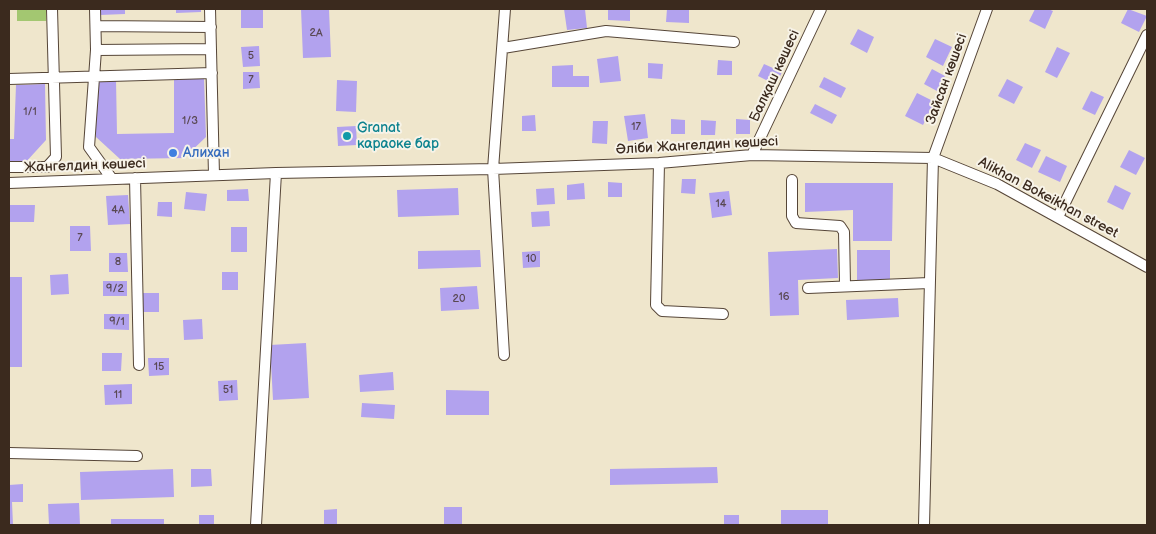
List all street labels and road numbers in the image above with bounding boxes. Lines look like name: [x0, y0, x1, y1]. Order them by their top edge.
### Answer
street label: Балқаш көшесі: [746, 27, 804, 125]
street label: Зайсан көшесі: [923, 31, 971, 127]
street label: Әліби Жангелдин көшесі: [615, 133, 779, 159]
street label: Alikhan Bokeikhan street: [975, 154, 1121, 242]
street label: Жангелдин көшесі: [24, 155, 146, 177]

